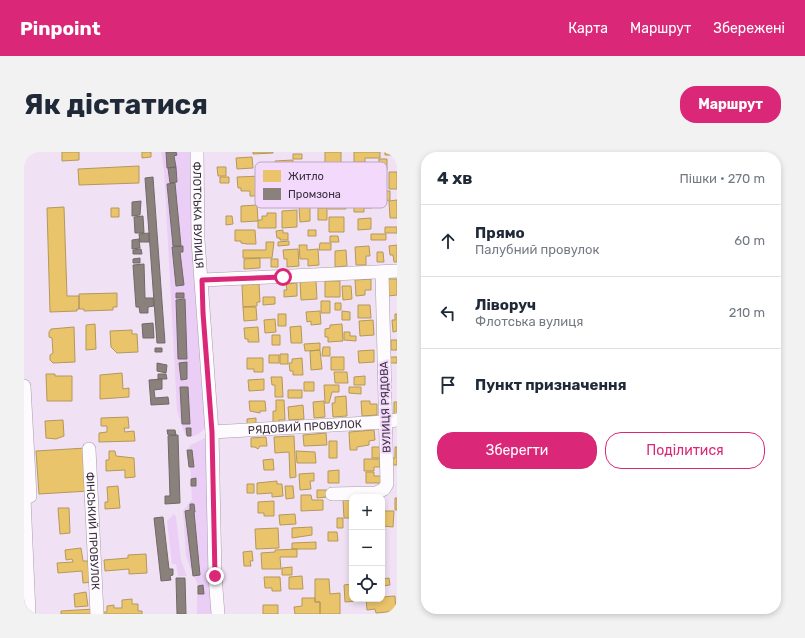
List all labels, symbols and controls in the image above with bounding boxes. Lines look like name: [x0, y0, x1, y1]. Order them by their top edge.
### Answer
text: Pinpoint: [20, 17, 101, 40]
text: Карта: [568, 20, 608, 37]
text: Маршрут: [630, 20, 691, 37]
text: Збережені: [713, 20, 785, 37]
button: Маршрут: [680, 86, 781, 123]
text: Як дістатися: [24, 88, 208, 121]
street label: ФЛОТСЬКА ВУЛИЦЯ: [190, 161, 206, 269]
legend: [255, 162, 387, 208]
text: 4 хв: [437, 168, 473, 188]
text: Житло: [288, 170, 324, 183]
text: Пішки · 270 m: [679, 171, 765, 186]
text: Промзона: [288, 188, 341, 201]
text: Прямо: [475, 224, 525, 242]
icon: ahead: [437, 230, 459, 252]
text: 60 m: [734, 233, 765, 248]
text: Палубний провулок: [475, 242, 600, 257]
route start: [274, 268, 292, 286]
text: Ліворуч: [475, 296, 536, 314]
icon: left: [437, 302, 459, 324]
text: 210 m: [729, 305, 765, 320]
text: Флотська вулиця: [475, 314, 583, 329]
street label: ВУЛИЦЯ РЯДОВА: [377, 360, 394, 453]
icon: arrive: [437, 374, 459, 396]
text: Пункт призначення: [475, 376, 627, 394]
street label: РЯДОВИЙ ПРОВУЛОК: [248, 417, 362, 437]
button: Зберегти: [437, 432, 597, 469]
button: Поділитися: [605, 432, 765, 469]
street label: ФІНСЬКИЙ ПРОВУЛОК: [83, 471, 102, 590]
map controls: [349, 494, 385, 602]
button: +: [349, 494, 385, 530]
button: −: [349, 530, 385, 566]
button: locate: [349, 566, 385, 602]
route end: [206, 567, 224, 585]

